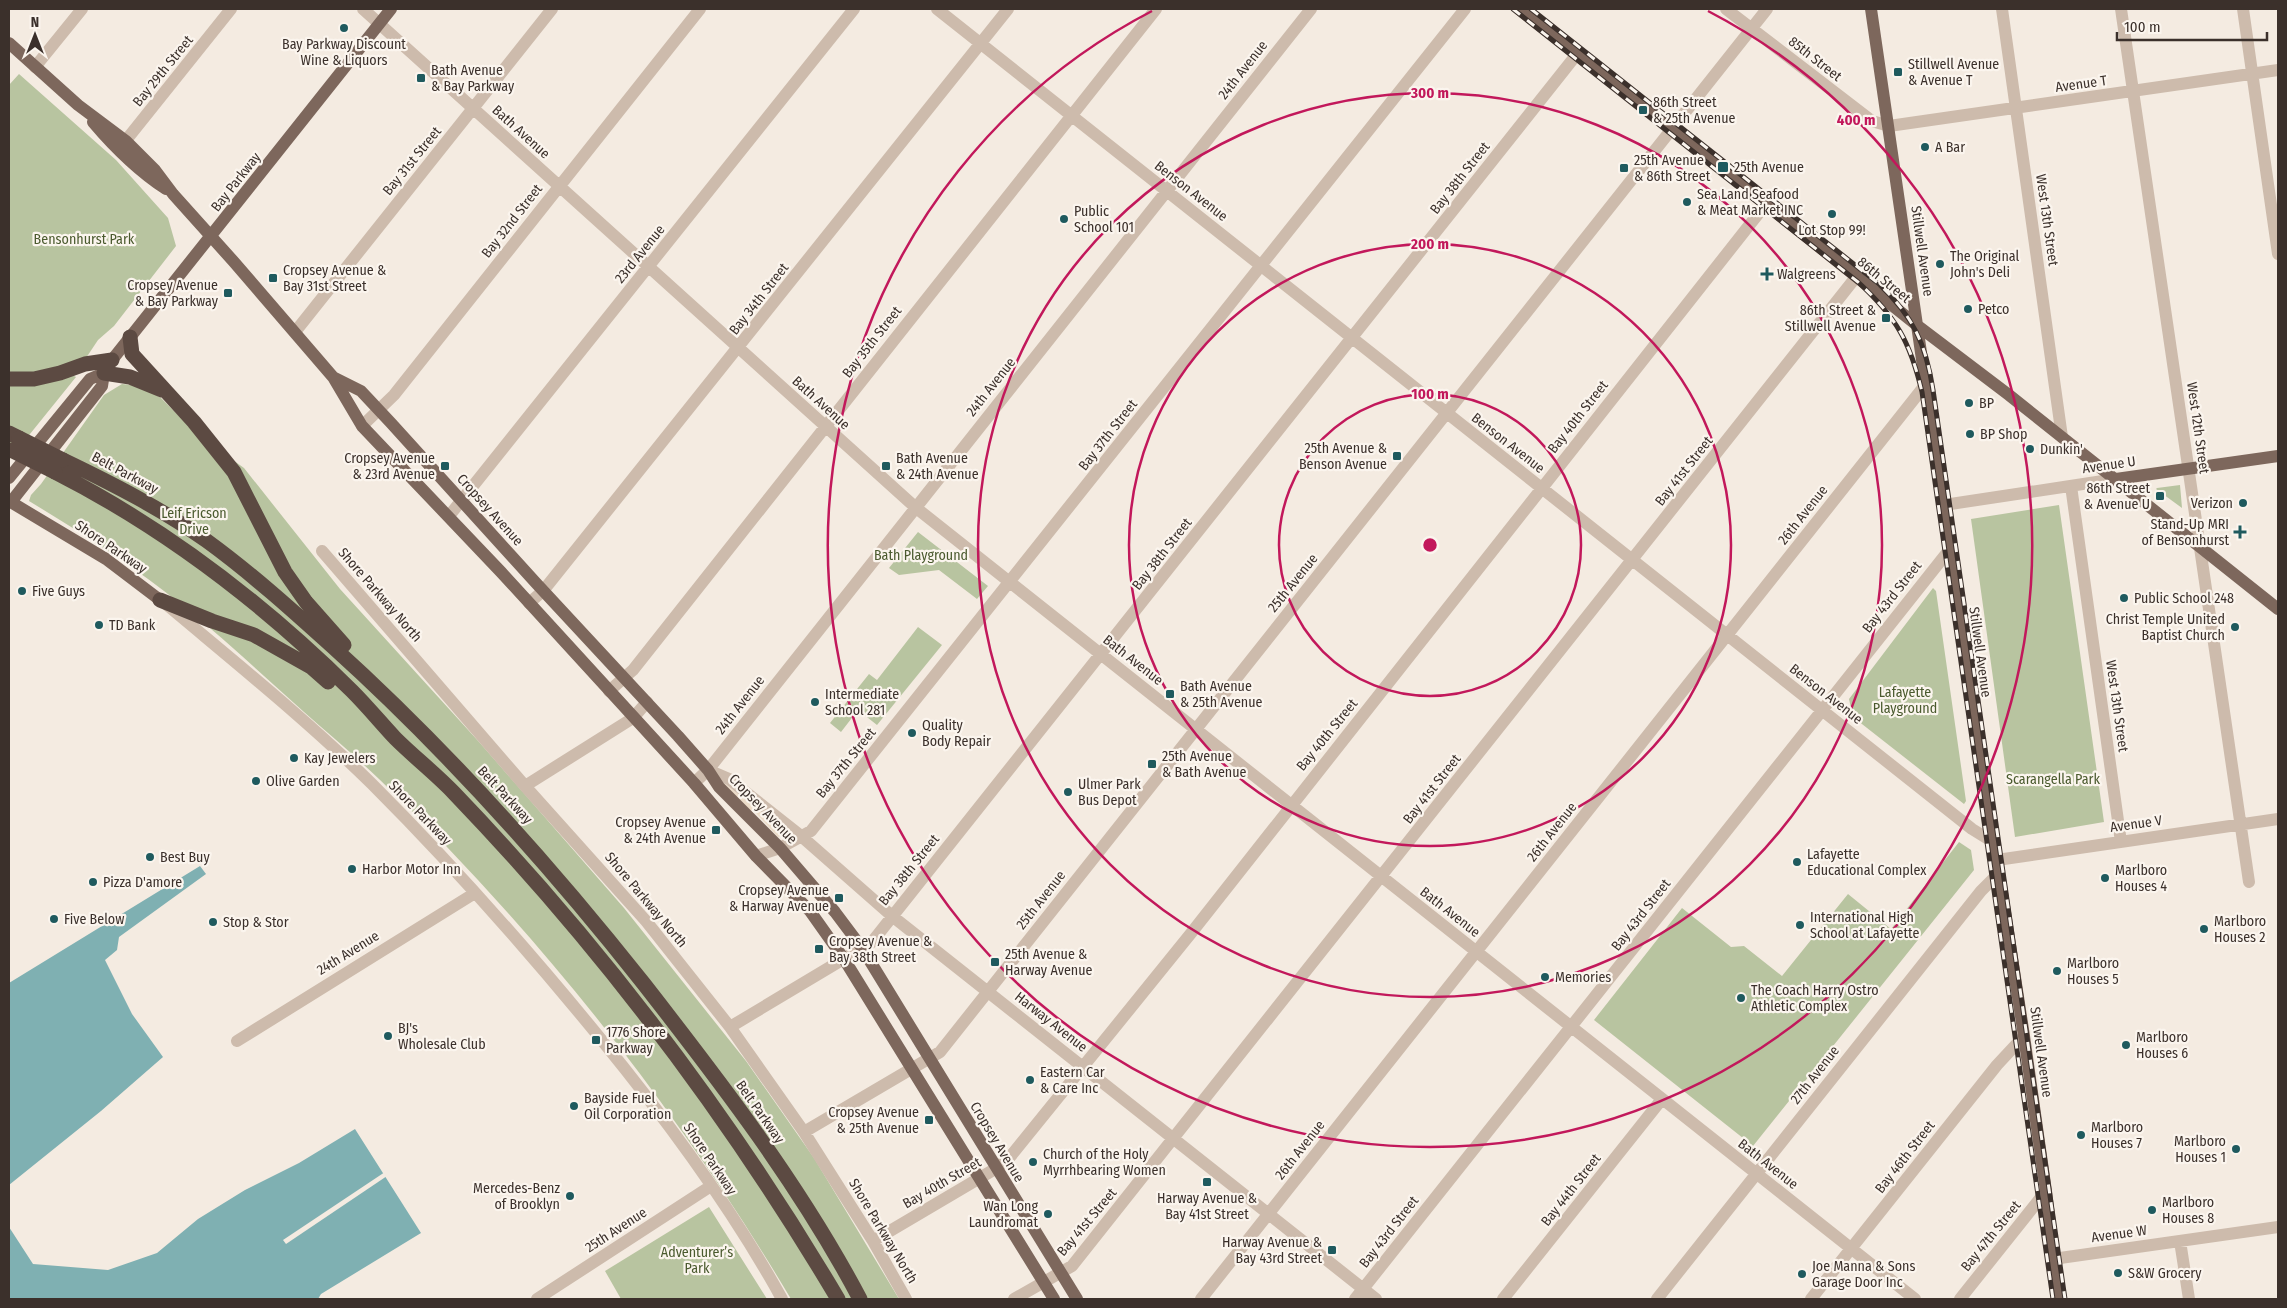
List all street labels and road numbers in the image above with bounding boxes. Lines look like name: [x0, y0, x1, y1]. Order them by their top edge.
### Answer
street label: Bay 29th Street: [129, 32, 197, 110]
street label: 85th Street: [1785, 33, 1845, 85]
street label: 24th Avenue: [1215, 37, 1271, 103]
street label: Avenue T: [2054, 72, 2108, 96]
street label: Bath Avenue: [489, 102, 553, 162]
street label: Bay 31st Street: [379, 123, 445, 199]
street label: Bay 38th Street: [1427, 138, 1494, 217]
street label: Bay Parkway: [208, 148, 265, 215]
street label: Benson Avenue: [1151, 157, 1231, 225]
street label: West 13th Street: [2032, 173, 2062, 267]
street label: Bay 32nd Street: [478, 180, 546, 261]
street label: Stillwell Avenue: [1907, 205, 1937, 297]
street label: 23rd Avenue: [611, 221, 669, 286]
street label: 86th Street: [1854, 253, 1914, 307]
street label: Bay 34th Street: [726, 259, 793, 338]
street label: Bay 35th Street: [839, 302, 905, 381]
street label: 24th Avenue: [963, 354, 1019, 420]
street label: Bath Avenue: [789, 373, 853, 433]
street label: Bay 40th Street: [1544, 377, 1612, 457]
street label: West 12th Street: [2183, 381, 2213, 475]
street label: Bay 37th Street: [1075, 396, 1141, 474]
street label: Benson Avenue: [1468, 409, 1548, 477]
street label: Bay 41st Street: [1652, 432, 1717, 509]
street label: Belt Parkway: [89, 448, 162, 498]
street label: Avenue U: [2081, 453, 2137, 477]
street label: Cropsey Avenue: [453, 471, 527, 549]
street label: 26th Avenue: [1775, 482, 1831, 548]
street label: Bay 38th Street: [1129, 514, 1196, 593]
street label: Shore Parkway: [72, 517, 151, 578]
street label: Shore Parkway North: [335, 544, 425, 646]
street label: 25th Avenue: [1264, 550, 1322, 615]
street label: Bay 43rd Street: [1859, 557, 1926, 636]
street label: Stillwell Avenue: [1965, 606, 1995, 698]
street label: Bath Avenue: [1099, 631, 1167, 689]
street label: West 13th Street: [2102, 659, 2132, 753]
street label: Benson Avenue: [1786, 660, 1866, 728]
street label: 24th Avenue: [712, 672, 768, 738]
street label: Bay 40th Street: [1293, 695, 1361, 774]
street label: Bay 37th Street: [813, 724, 880, 802]
street label: Bay 41st Street: [1400, 750, 1465, 827]
street label: Belt Parkway: [474, 763, 537, 828]
street label: Cropsey Avenue: [725, 770, 801, 848]
street label: Shore Parkway: [385, 777, 456, 849]
street label: 26th Avenue: [1524, 799, 1580, 865]
street label: Avenue V: [2109, 812, 2164, 836]
street label: Bay 38th Street: [875, 831, 943, 909]
street label: Shore Parkway North: [601, 849, 691, 951]
street label: 25th Avenue: [1013, 867, 1069, 933]
street label: Bay 43rd Street: [1608, 875, 1675, 954]
street label: Bath Avenue: [1416, 883, 1484, 941]
street label: 24th Avenue: [314, 927, 382, 979]
street label: Harway Avenue: [1011, 988, 1091, 1056]
street label: Stillwell Avenue: [2026, 1006, 2056, 1098]
street label: 27th Avenue: [1787, 1042, 1843, 1107]
street label: Belt Parkway: [732, 1077, 788, 1147]
street label: Cropsey Avenue: [966, 1099, 1028, 1185]
street label: 26th Avenue: [1272, 1117, 1328, 1183]
street label: Bay 46th Street: [1871, 1117, 1939, 1197]
street label: Shore Parkway: [680, 1120, 741, 1199]
street label: Bath Avenue: [1734, 1135, 1802, 1193]
street label: Bay 44th Street: [1537, 1150, 1605, 1230]
street label: Bay 40th Street: [900, 1154, 985, 1212]
street label: Shore Parkway North: [845, 1176, 921, 1286]
street label: Bay 41st Street: [1054, 1184, 1121, 1259]
street label: Bay 43rd Street: [1356, 1192, 1423, 1271]
street label: Bay 47th Street: [1957, 1197, 2025, 1275]
street label: 25th Avenue: [582, 1204, 650, 1256]
street label: Avenue W: [2090, 1222, 2148, 1246]

